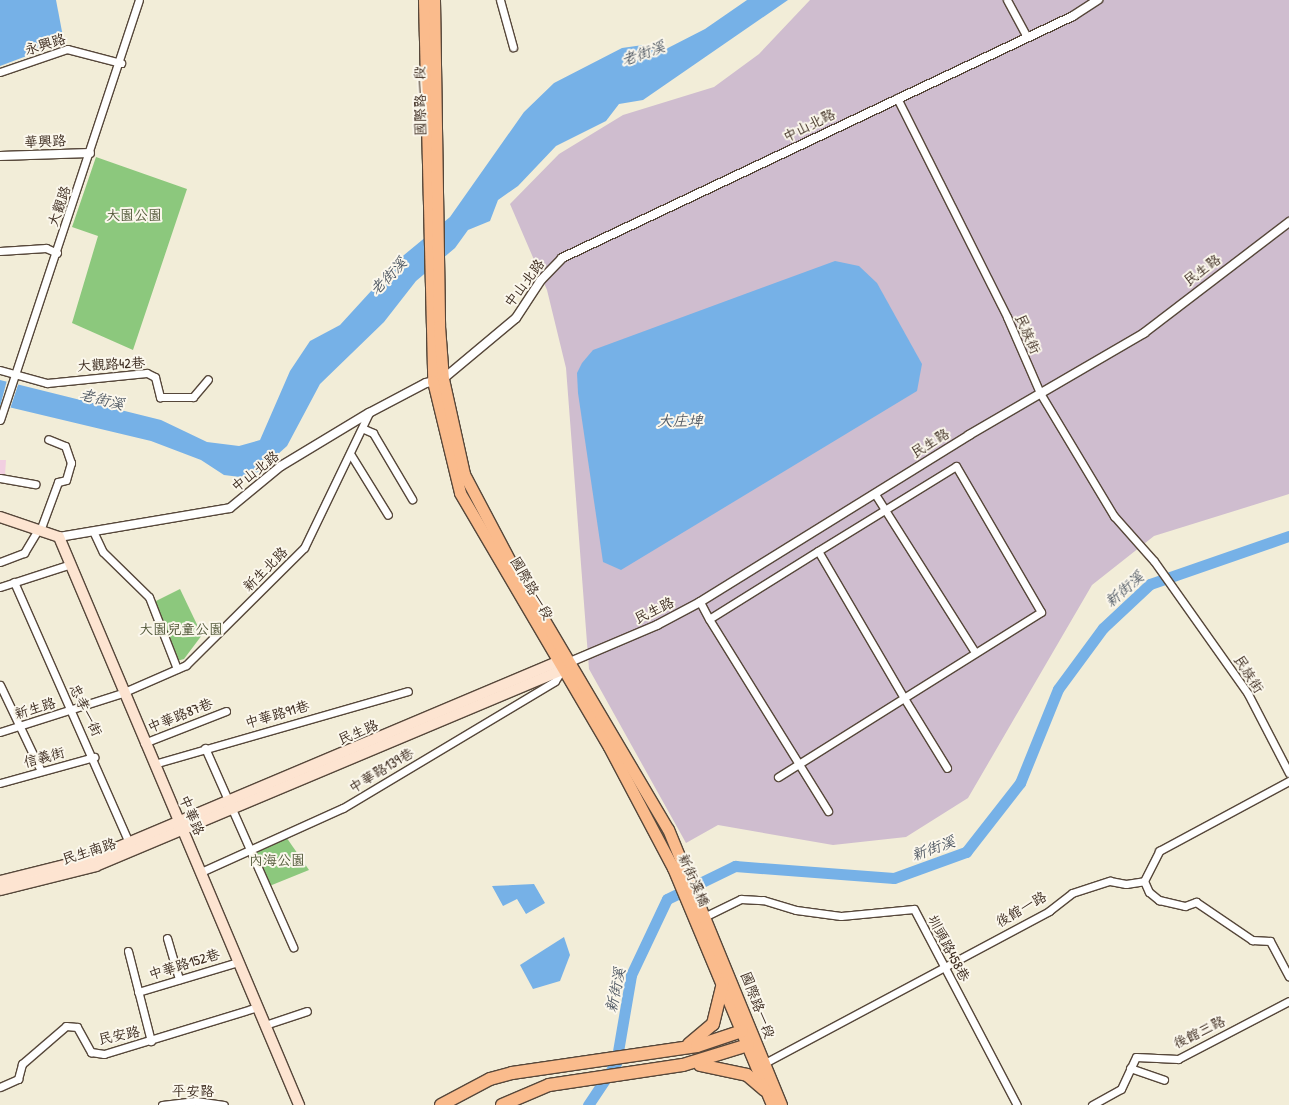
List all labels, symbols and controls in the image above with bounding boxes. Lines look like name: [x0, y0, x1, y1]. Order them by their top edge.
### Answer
street label: 永興路: [22, 30, 68, 58]
water label: 老街溪: [619, 37, 667, 69]
street label: 國際路一段: [411, 66, 429, 136]
street label: 中山北路: [780, 105, 838, 145]
street label: 華興路: [24, 132, 66, 150]
street label: 大觀路: [44, 183, 74, 229]
park label: 大園公園: [106, 207, 162, 223]
street label: 民生路: [1180, 251, 1224, 289]
water label: 老街溪: [366, 254, 410, 298]
street label: 中山北路: [500, 256, 548, 310]
street label: 民族街: [1012, 311, 1044, 357]
street label: 大觀路42巷: [77, 354, 145, 374]
water label: 老街溪: [78, 385, 126, 413]
water label: 大庄埤: [658, 412, 702, 430]
street label: 民生路: [908, 425, 952, 461]
street label: 中山北路: [228, 447, 282, 495]
street label: 新生北路: [239, 543, 291, 595]
street label: 國際路一段: [507, 553, 557, 623]
water label: 新街溪: [1101, 567, 1147, 611]
street label: 民生路: [631, 593, 677, 627]
park label: 大園兒童公園: [139, 621, 223, 637]
street label: 民族街: [1231, 652, 1267, 696]
street label: 忠孝一街: [66, 681, 106, 739]
street label: 新生路: [12, 694, 58, 722]
street label: 中華路87巷: [145, 694, 215, 736]
street label: 中華路91巷: [243, 697, 311, 731]
street label: 民生路: [335, 716, 381, 748]
street label: 信義街: [22, 743, 66, 771]
street label: 中華路139巷: [346, 744, 416, 796]
street label: 中華路: [176, 792, 208, 838]
water label: 新街溪: [909, 832, 957, 864]
street label: 民生南路: [60, 834, 118, 868]
street label: 新街溪橋: [675, 851, 713, 909]
park label: 內海公園: [249, 852, 305, 868]
street label: 後館一路: [993, 888, 1049, 930]
street label: 圳頭路458巷: [924, 912, 974, 984]
street label: 中華路152巷: [146, 945, 222, 983]
water label: 新街溪: [602, 966, 628, 1014]
street label: 國際路一段: [738, 969, 778, 1041]
street label: 後館三路: [1170, 1012, 1228, 1052]
street label: 民安路: [97, 1022, 141, 1048]
street label: 平安路: [172, 1083, 214, 1099]

